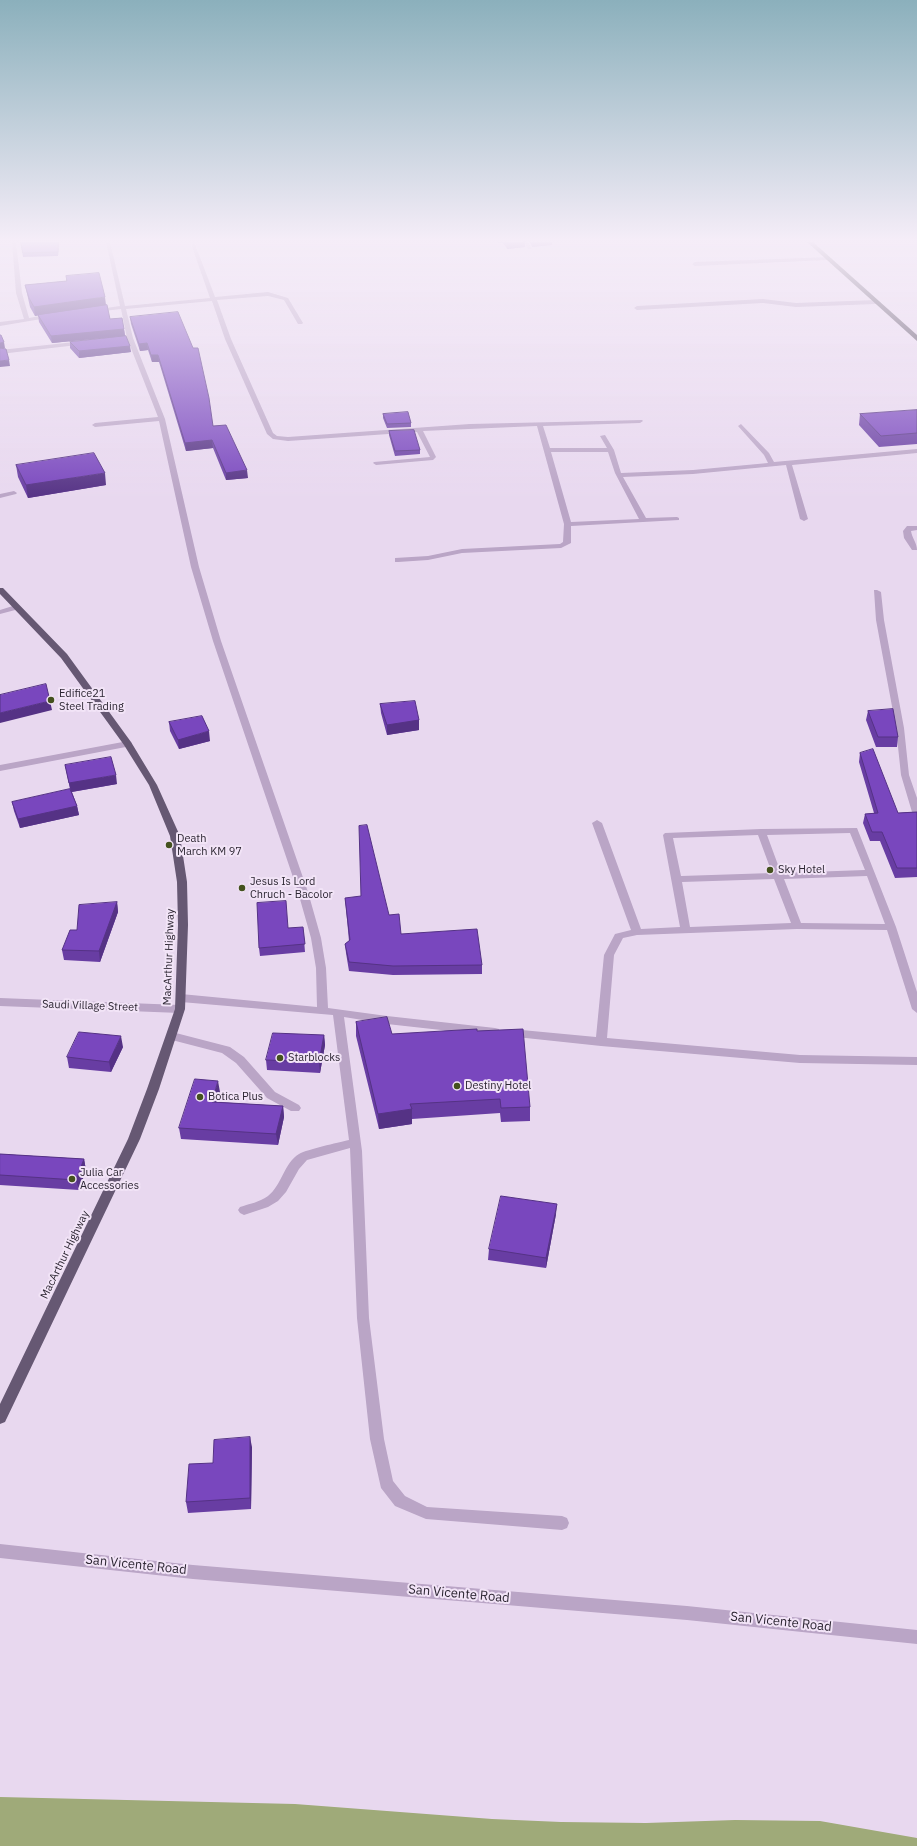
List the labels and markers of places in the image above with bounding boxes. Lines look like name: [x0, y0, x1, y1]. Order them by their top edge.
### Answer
place label: Edifice21 Steel Trading: [59, 687, 124, 713]
marker: Edifice21 Steel Trading: [46, 695, 56, 705]
place label: Death March KM 97: [177, 832, 242, 858]
marker: Death March KM 97: [164, 840, 174, 850]
place label: Sky Hotel: [778, 863, 825, 877]
marker: Sky Hotel: [765, 865, 775, 875]
place label: Jesus Is Lord Chruch - Bacolor: [250, 875, 333, 901]
marker: Jesus Is Lord Chruch - Bacolor: [237, 883, 247, 893]
place label: Starblocks: [288, 1051, 340, 1065]
marker: Starblocks: [275, 1053, 285, 1063]
place label: Destiny Hotel: [465, 1079, 531, 1093]
marker: Destiny Hotel: [452, 1081, 462, 1091]
place label: Botica Plus: [208, 1090, 263, 1104]
marker: Botica Plus: [195, 1092, 205, 1102]
place label: Julia Car Accessories: [80, 1166, 139, 1192]
marker: Julia Car Accessories: [67, 1174, 77, 1184]

